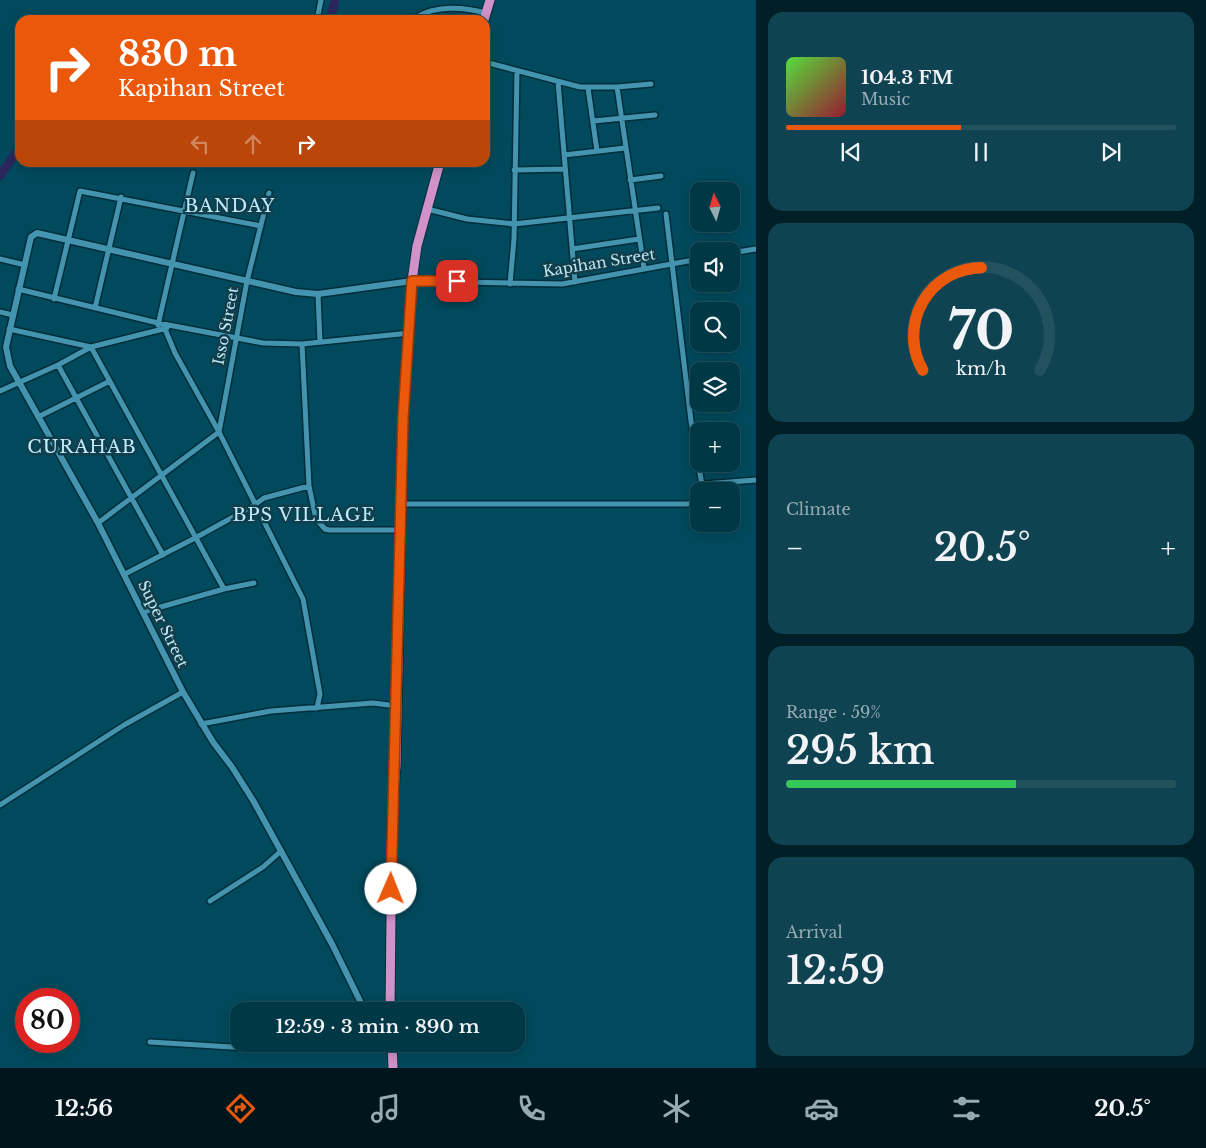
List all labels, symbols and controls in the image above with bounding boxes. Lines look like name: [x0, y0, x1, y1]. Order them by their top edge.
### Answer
text: 830 m: [118, 32, 237, 75]
icon: right: [35, 35, 100, 100]
text: 104.3 FM: [861, 66, 953, 89]
text: Kapihan Street: [118, 75, 285, 102]
text: Music: [861, 89, 910, 109]
icon: left: [186, 130, 214, 158]
icon: ahead: [239, 130, 267, 158]
icon: right: [292, 130, 320, 158]
icon: previous: [837, 138, 865, 166]
icon: pause: [967, 138, 995, 166]
icon: next: [1097, 138, 1125, 166]
north arrow: [690, 182, 740, 232]
map controls: [690, 182, 740, 532]
district label: BANDAY: [185, 195, 275, 217]
button: sound: [690, 242, 740, 292]
street label: Kapihan Street: [541, 244, 657, 281]
pin: [436, 260, 478, 302]
icon: arrive: [443, 267, 471, 295]
street label: Isso Street: [209, 285, 242, 366]
text: 70: [948, 299, 1014, 363]
button: search: [690, 302, 740, 352]
text: km/h: [956, 358, 1006, 380]
button: layers: [690, 362, 740, 412]
button: +: [690, 422, 740, 472]
district label: CURAHAB: [27, 436, 137, 458]
button: −: [690, 482, 740, 532]
text: Climate: [786, 499, 851, 519]
district label: BPS VILLAGE: [232, 504, 376, 526]
text: 20.5°: [934, 524, 1031, 571]
text: −: [786, 531, 804, 566]
text: +: [1161, 531, 1176, 566]
street label: Super Street: [134, 577, 193, 671]
text: Range · 59%: [786, 702, 881, 722]
text: 295 km: [786, 727, 935, 774]
position arrow: [364, 862, 416, 914]
text: Arrival: [786, 922, 843, 942]
text: 12:59: [786, 947, 885, 994]
speed limit sign: 80: [15, 988, 80, 1053]
text: 12:59 · 3 min · 890 m: [275, 1015, 480, 1038]
icon: directions: [223, 1091, 258, 1126]
icon: music: [368, 1091, 403, 1126]
icon: phone: [514, 1091, 549, 1126]
icon: climate: [659, 1091, 694, 1126]
icon: car: [804, 1091, 839, 1126]
icon: filters: [949, 1091, 984, 1126]
text: 12:56: [55, 1095, 113, 1122]
text: 20.5°: [1094, 1095, 1151, 1122]

